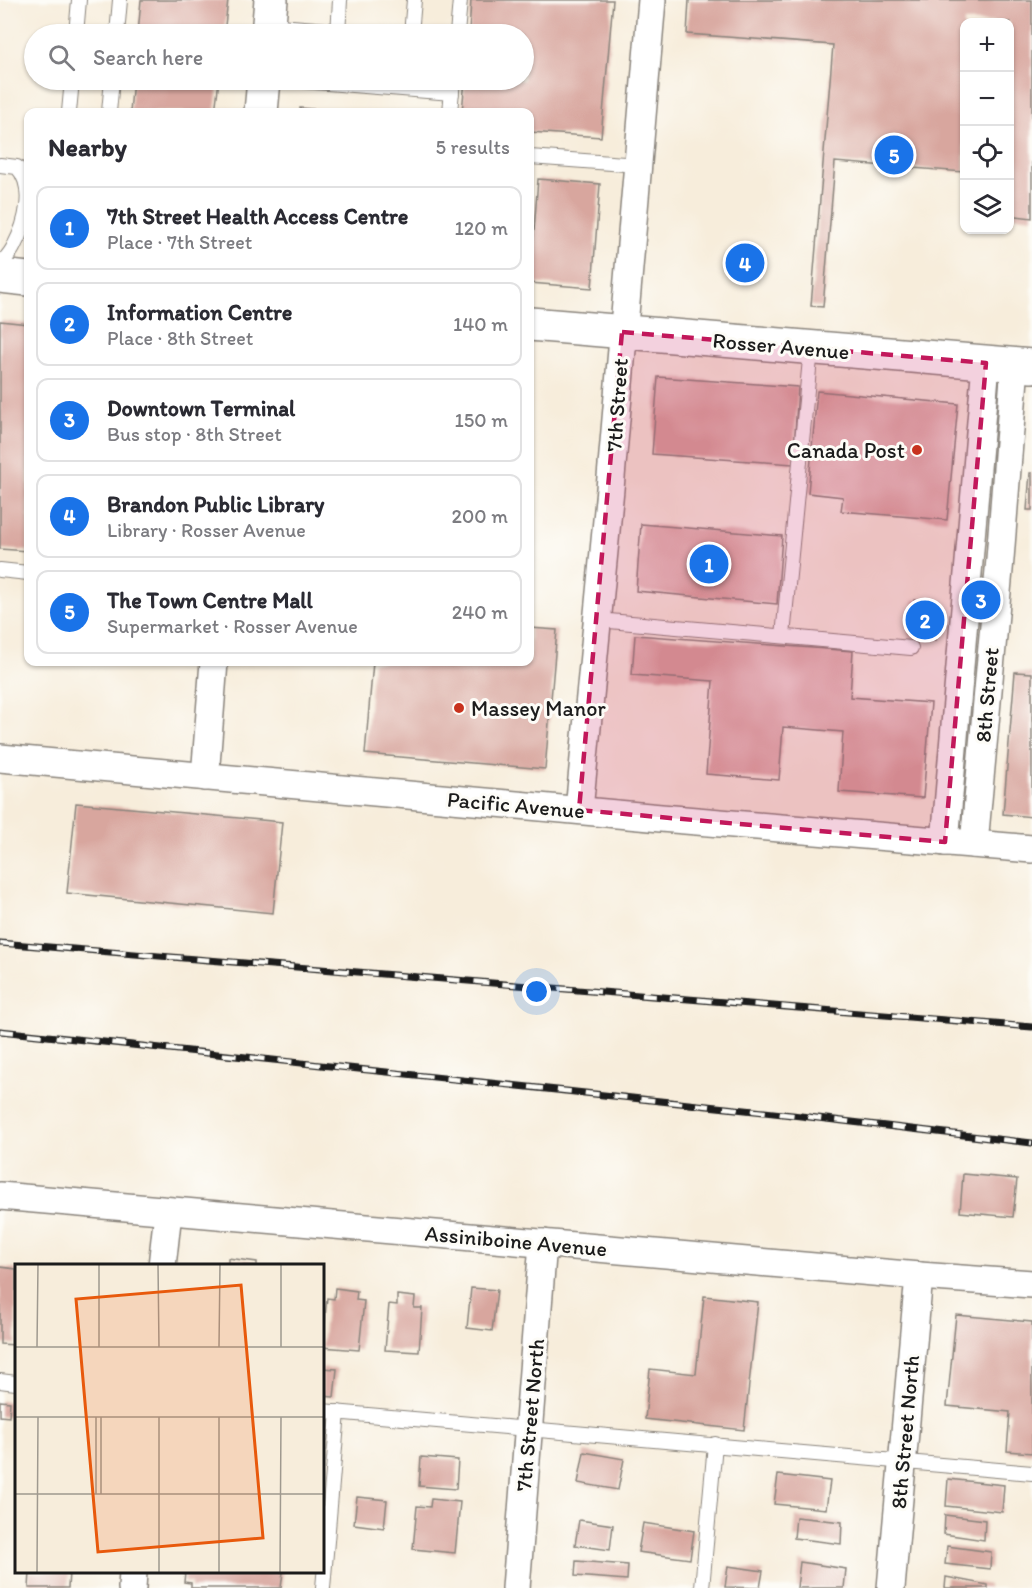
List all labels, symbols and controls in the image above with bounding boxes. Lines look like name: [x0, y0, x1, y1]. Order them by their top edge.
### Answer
map controls: [960, 18, 1014, 234]
button: +: [960, 18, 1014, 72]
search box: [24, 24, 534, 90]
icon: search: [45, 41, 78, 74]
text: Search here: [93, 44, 203, 71]
button: −: [960, 72, 1014, 126]
button: locate: [960, 126, 1014, 180]
text: Nearby: [48, 131, 127, 163]
pin: 5: [874, 132, 914, 178]
text: 5 results: [436, 135, 510, 159]
button: layers: [960, 180, 1014, 234]
text: 7th Street Health Access Centre: [107, 203, 408, 230]
text: 1: [65, 216, 74, 240]
text: 120 m: [455, 216, 508, 240]
text: Place · 7th Street: [107, 230, 252, 254]
pin: 4: [726, 240, 764, 286]
text: Information Centre: [107, 299, 292, 326]
text: 2: [64, 312, 75, 336]
text: 140 m: [453, 312, 508, 336]
text: Place · 8th Street: [107, 326, 253, 350]
street label: Rosser Avenue: [712, 327, 850, 365]
street label: 7th Street: [600, 357, 634, 453]
text: Downtown Terminal: [107, 395, 295, 422]
text: 3: [64, 408, 75, 432]
text: 150 m: [455, 408, 508, 432]
text: Bus stop · 8th Street: [107, 422, 282, 446]
place label: Canada Post: [787, 437, 905, 464]
marker: Canada Post: [910, 443, 924, 457]
text: Brandon Public Library: [107, 491, 324, 518]
text: 4: [63, 504, 76, 528]
text: 200 m: [452, 504, 508, 528]
text: Library · Rosser Avenue: [107, 518, 306, 542]
pin: 1: [690, 542, 728, 586]
pin: 3: [962, 578, 1000, 622]
text: The Town Centre Mall: [107, 587, 313, 614]
pin: 2: [906, 598, 944, 642]
text: 5: [64, 600, 75, 624]
text: 240 m: [452, 600, 508, 624]
text: Supermarket · Rosser Avenue: [107, 614, 358, 638]
street label: 8th Street: [969, 646, 1005, 744]
place label: Massey Manor: [471, 695, 606, 722]
marker: Massey Manor: [452, 701, 466, 715]
street label: Pacific Avenue: [446, 786, 586, 824]
your location: [522, 977, 551, 1006]
street label: Assiniboine Avenue: [424, 1220, 608, 1262]
inset map: [15, 1264, 324, 1573]
street label: 7th Street North: [510, 1338, 550, 1492]
street label: 8th Street North: [885, 1354, 925, 1510]

